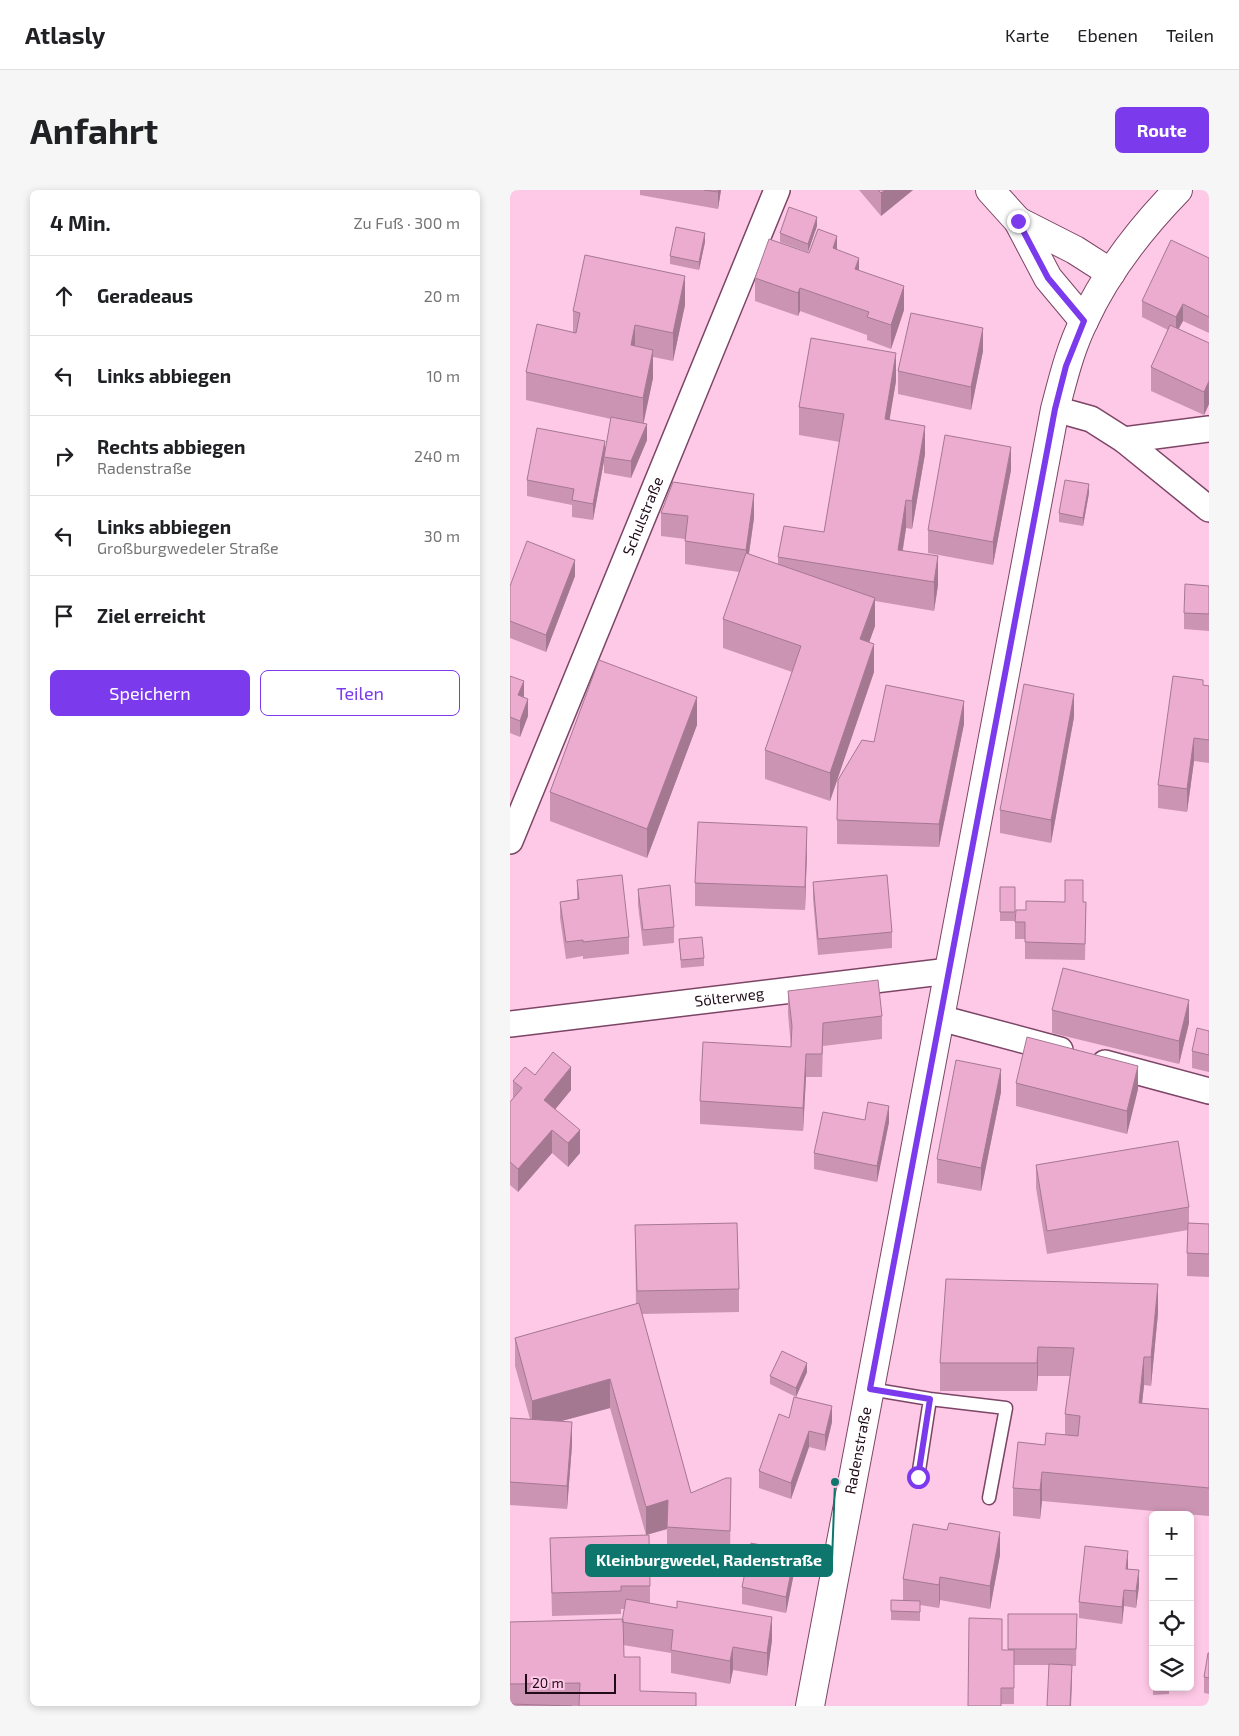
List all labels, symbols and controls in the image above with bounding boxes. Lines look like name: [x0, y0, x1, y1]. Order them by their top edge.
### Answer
text: Atlasly: [25, 20, 105, 49]
text: Karte: [1005, 24, 1049, 46]
text: Ebenen: [1077, 24, 1138, 46]
text: Teilen: [1166, 24, 1214, 46]
button: Route: [1115, 107, 1209, 153]
text: Anfahrt: [30, 109, 158, 151]
text: 4 Min.: [50, 210, 111, 235]
route end: [1007, 210, 1030, 233]
text: Zu Fuß · 300 m: [354, 213, 460, 232]
icon: ahead: [50, 282, 78, 310]
text: Geradeaus: [97, 284, 193, 307]
text: 20 m: [424, 286, 460, 305]
icon: left: [50, 362, 78, 390]
text: Links abbiegen: [97, 364, 231, 387]
text: 10 m: [426, 366, 460, 385]
text: Rechts abbiegen: [97, 435, 245, 458]
icon: right: [50, 442, 78, 470]
text: 240 m: [414, 446, 460, 465]
text: Radenstraße: [97, 458, 192, 477]
street label: Schulstraße: [618, 474, 666, 558]
text: Links abbiegen: [97, 515, 231, 538]
icon: left: [50, 522, 78, 550]
text: 30 m: [424, 526, 460, 545]
text: Großburgwedeler Straße: [97, 538, 279, 557]
icon: arrive: [50, 602, 78, 630]
text: Ziel erreicht: [97, 604, 206, 627]
button: Speichern: [50, 670, 250, 716]
button: Teilen: [260, 670, 460, 716]
street label: Sölterweg: [694, 983, 766, 1010]
street label: Radenstraße: [840, 1405, 874, 1496]
route start: [907, 1466, 930, 1489]
map controls: [1149, 1511, 1194, 1691]
button: +: [1149, 1511, 1194, 1556]
callout: Kleinburgwedel, Radenstraße: [586, 1545, 832, 1576]
text: Kleinburgwedel, Radenstraße: [596, 1550, 822, 1569]
button: −: [1149, 1556, 1194, 1601]
button: locate: [1149, 1601, 1194, 1646]
button: layers: [1149, 1646, 1194, 1691]
scale bar: [525, 1671, 616, 1694]
text: 20 m: [532, 1674, 564, 1691]

